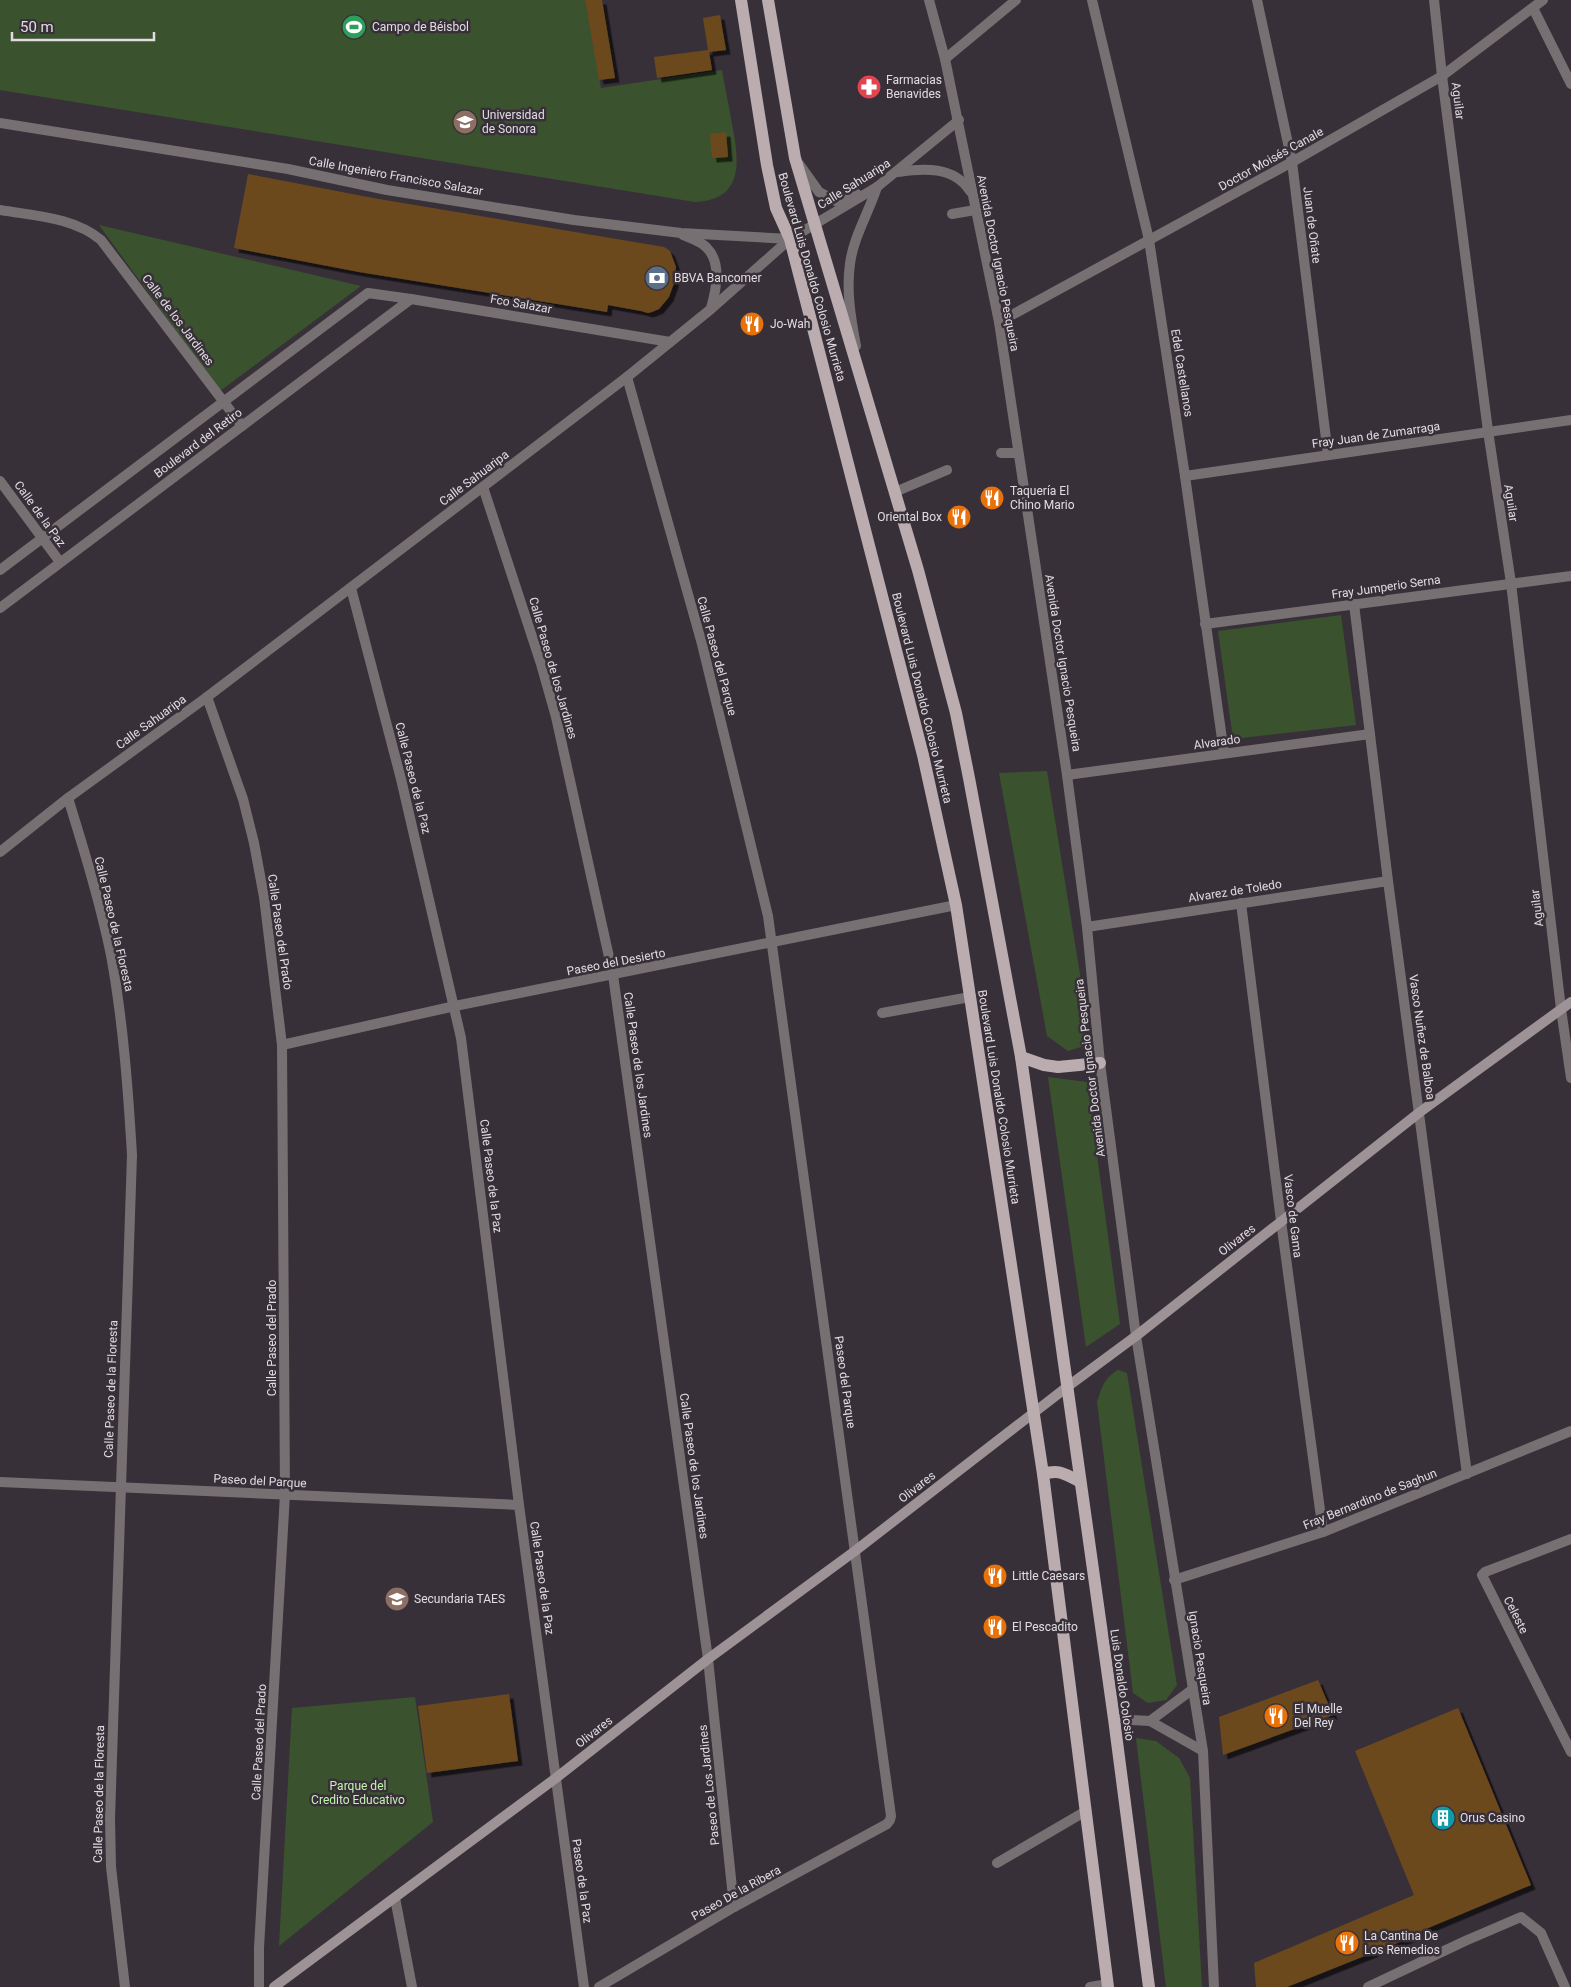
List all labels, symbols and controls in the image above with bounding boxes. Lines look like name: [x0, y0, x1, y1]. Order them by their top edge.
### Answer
scale bar: [12, 10, 155, 42]
sports icon: Campo de Béisbol: [341, 14, 367, 40]
text: 50 m: [20, 18, 54, 36]
place label: Campo de Béisbol: [372, 20, 469, 34]
place label: Farmacias Benavides: [886, 73, 942, 101]
pharmacy icon: Farmacias Benavides: [856, 74, 882, 100]
street label: Aguilar: [1449, 81, 1467, 121]
place label: Universidad de Sonora: [482, 108, 545, 136]
school or university icon: Universidad de Sonora: [452, 109, 478, 135]
street label: Doctor Moisés Canale: [1216, 124, 1326, 194]
street label: Calle Ingeniero Francisco Salazar: [308, 154, 484, 198]
street label: Calle Sahuaripa: [815, 156, 893, 212]
street label: Boulevard Luis Donaldo Colosio Murrieta: [775, 171, 849, 383]
street label: Avenida Doctor Ignacio Pesqueira: [974, 174, 1022, 352]
street label: Juan de Oñate: [1300, 186, 1324, 264]
bank icon: BBVA Bancomer: [644, 265, 670, 291]
place label: BBVA Bancomer: [674, 271, 762, 285]
street label: Calle de los Jardines: [139, 272, 217, 368]
street label: Fco Salazar: [489, 292, 553, 316]
restaurant icon: Jo-Wah: [739, 311, 765, 337]
place label: Jo-Wah: [770, 317, 810, 331]
street label: Edel Castellanos: [1168, 328, 1196, 418]
street label: Boulevard del Retiro: [151, 405, 245, 481]
street label: Fray Juan de Zumarraga: [1311, 419, 1441, 451]
street label: Calle Sahuaripa: [437, 447, 511, 509]
street label: Calle de la Paz: [11, 478, 69, 550]
street label: Aguilar: [1501, 483, 1521, 523]
place label: Taquería El Chino Mario: [1010, 484, 1075, 512]
restaurant icon: Taquería El Chino Mario: [979, 485, 1005, 511]
restaurant icon: Oriental Box: [946, 504, 972, 530]
place label: Oriental Box: [877, 510, 942, 524]
street label: Fray Jumperio Serna: [1331, 572, 1441, 602]
street label: Avenida Doctor Ignacio Pesqueira: [1042, 573, 1084, 753]
street label: Boulevard Luis Donaldo Colosio Murrieta: [889, 591, 955, 805]
street label: Calle Paseo de los Jardines: [526, 595, 580, 741]
street label: Calle Paseo del Parque: [694, 595, 740, 717]
street label: Calle Sahuaripa: [113, 692, 189, 752]
street label: Calle Paseo de la Paz: [392, 721, 434, 835]
street label: Alvarado: [1193, 732, 1241, 752]
street label: Calle Paseo de la Floresta: [92, 855, 136, 993]
street label: Calle Paseo del Prado: [265, 873, 295, 991]
street label: Alvarez de Toledo: [1187, 877, 1283, 905]
street label: Aguilar: [1528, 888, 1546, 928]
street label: Paseo del Desierto: [565, 946, 667, 978]
street label: Vasco Nuñez de Balboa: [1406, 973, 1438, 1101]
street label: Avenida Doctor Ignacio Pesqueira: [1072, 978, 1108, 1158]
street label: Boulevard Luis Donaldo Colosio Murrieta: [975, 989, 1023, 1205]
street label: Calle Paseo de los Jardines: [621, 991, 655, 1139]
street label: Calle Paseo de la Paz: [477, 1118, 505, 1234]
street label: Vasco de Gama: [1281, 1173, 1305, 1259]
street label: Olivares: [1216, 1221, 1258, 1259]
street label: Calle Paseo del Prado: [265, 1280, 279, 1396]
street label: Calle Paseo de la Floresta: [102, 1320, 120, 1458]
street label: Paseo del Parque: [832, 1335, 858, 1429]
street label: Calle Paseo de los Jardines: [677, 1392, 711, 1540]
street label: Fray Bernardino de Saghun: [1301, 1466, 1439, 1532]
street label: Olivares: [896, 1468, 938, 1506]
street label: Paseo del Parque: [213, 1472, 307, 1490]
street label: Calle Paseo de la Paz: [527, 1520, 557, 1636]
restaurant icon: Little Caesars: [982, 1563, 1008, 1589]
place label: Little Caesars: [1012, 1569, 1085, 1583]
school or university icon: Secundaria TAES: [384, 1586, 410, 1612]
place label: Secundaria TAES: [414, 1592, 505, 1606]
street label: Celeste: [1501, 1594, 1531, 1636]
street label: Ignacio Pesqueira: [1186, 1610, 1214, 1706]
restaurant icon: El Pescadito: [982, 1614, 1008, 1640]
place label: El Pescadito: [1012, 1620, 1078, 1634]
street label: Luis Donaldo Colosio: [1107, 1628, 1137, 1742]
street label: Calle Paseo del Prado: [249, 1683, 269, 1801]
place label: El Muelle Del Rey: [1294, 1702, 1342, 1730]
restaurant icon: El Muelle Del Rey: [1263, 1703, 1289, 1729]
street label: Olivares: [573, 1713, 615, 1751]
street label: Paseo de Los Jardines: [696, 1724, 722, 1846]
street label: Calle Paseo de la Floresta: [91, 1725, 107, 1863]
park label: Parque del Credito Educativo: [311, 1779, 405, 1807]
building icon: Orus Casino: [1430, 1805, 1456, 1831]
place label: Orus Casino: [1460, 1811, 1525, 1825]
street label: Paseo de la Paz: [569, 1838, 595, 1924]
street label: Paseo De la Ribera: [689, 1863, 783, 1923]
place label: La Cantina De Los Remedios: [1364, 1929, 1440, 1957]
restaurant icon: La Cantina De Los Remedios: [1334, 1930, 1360, 1956]

